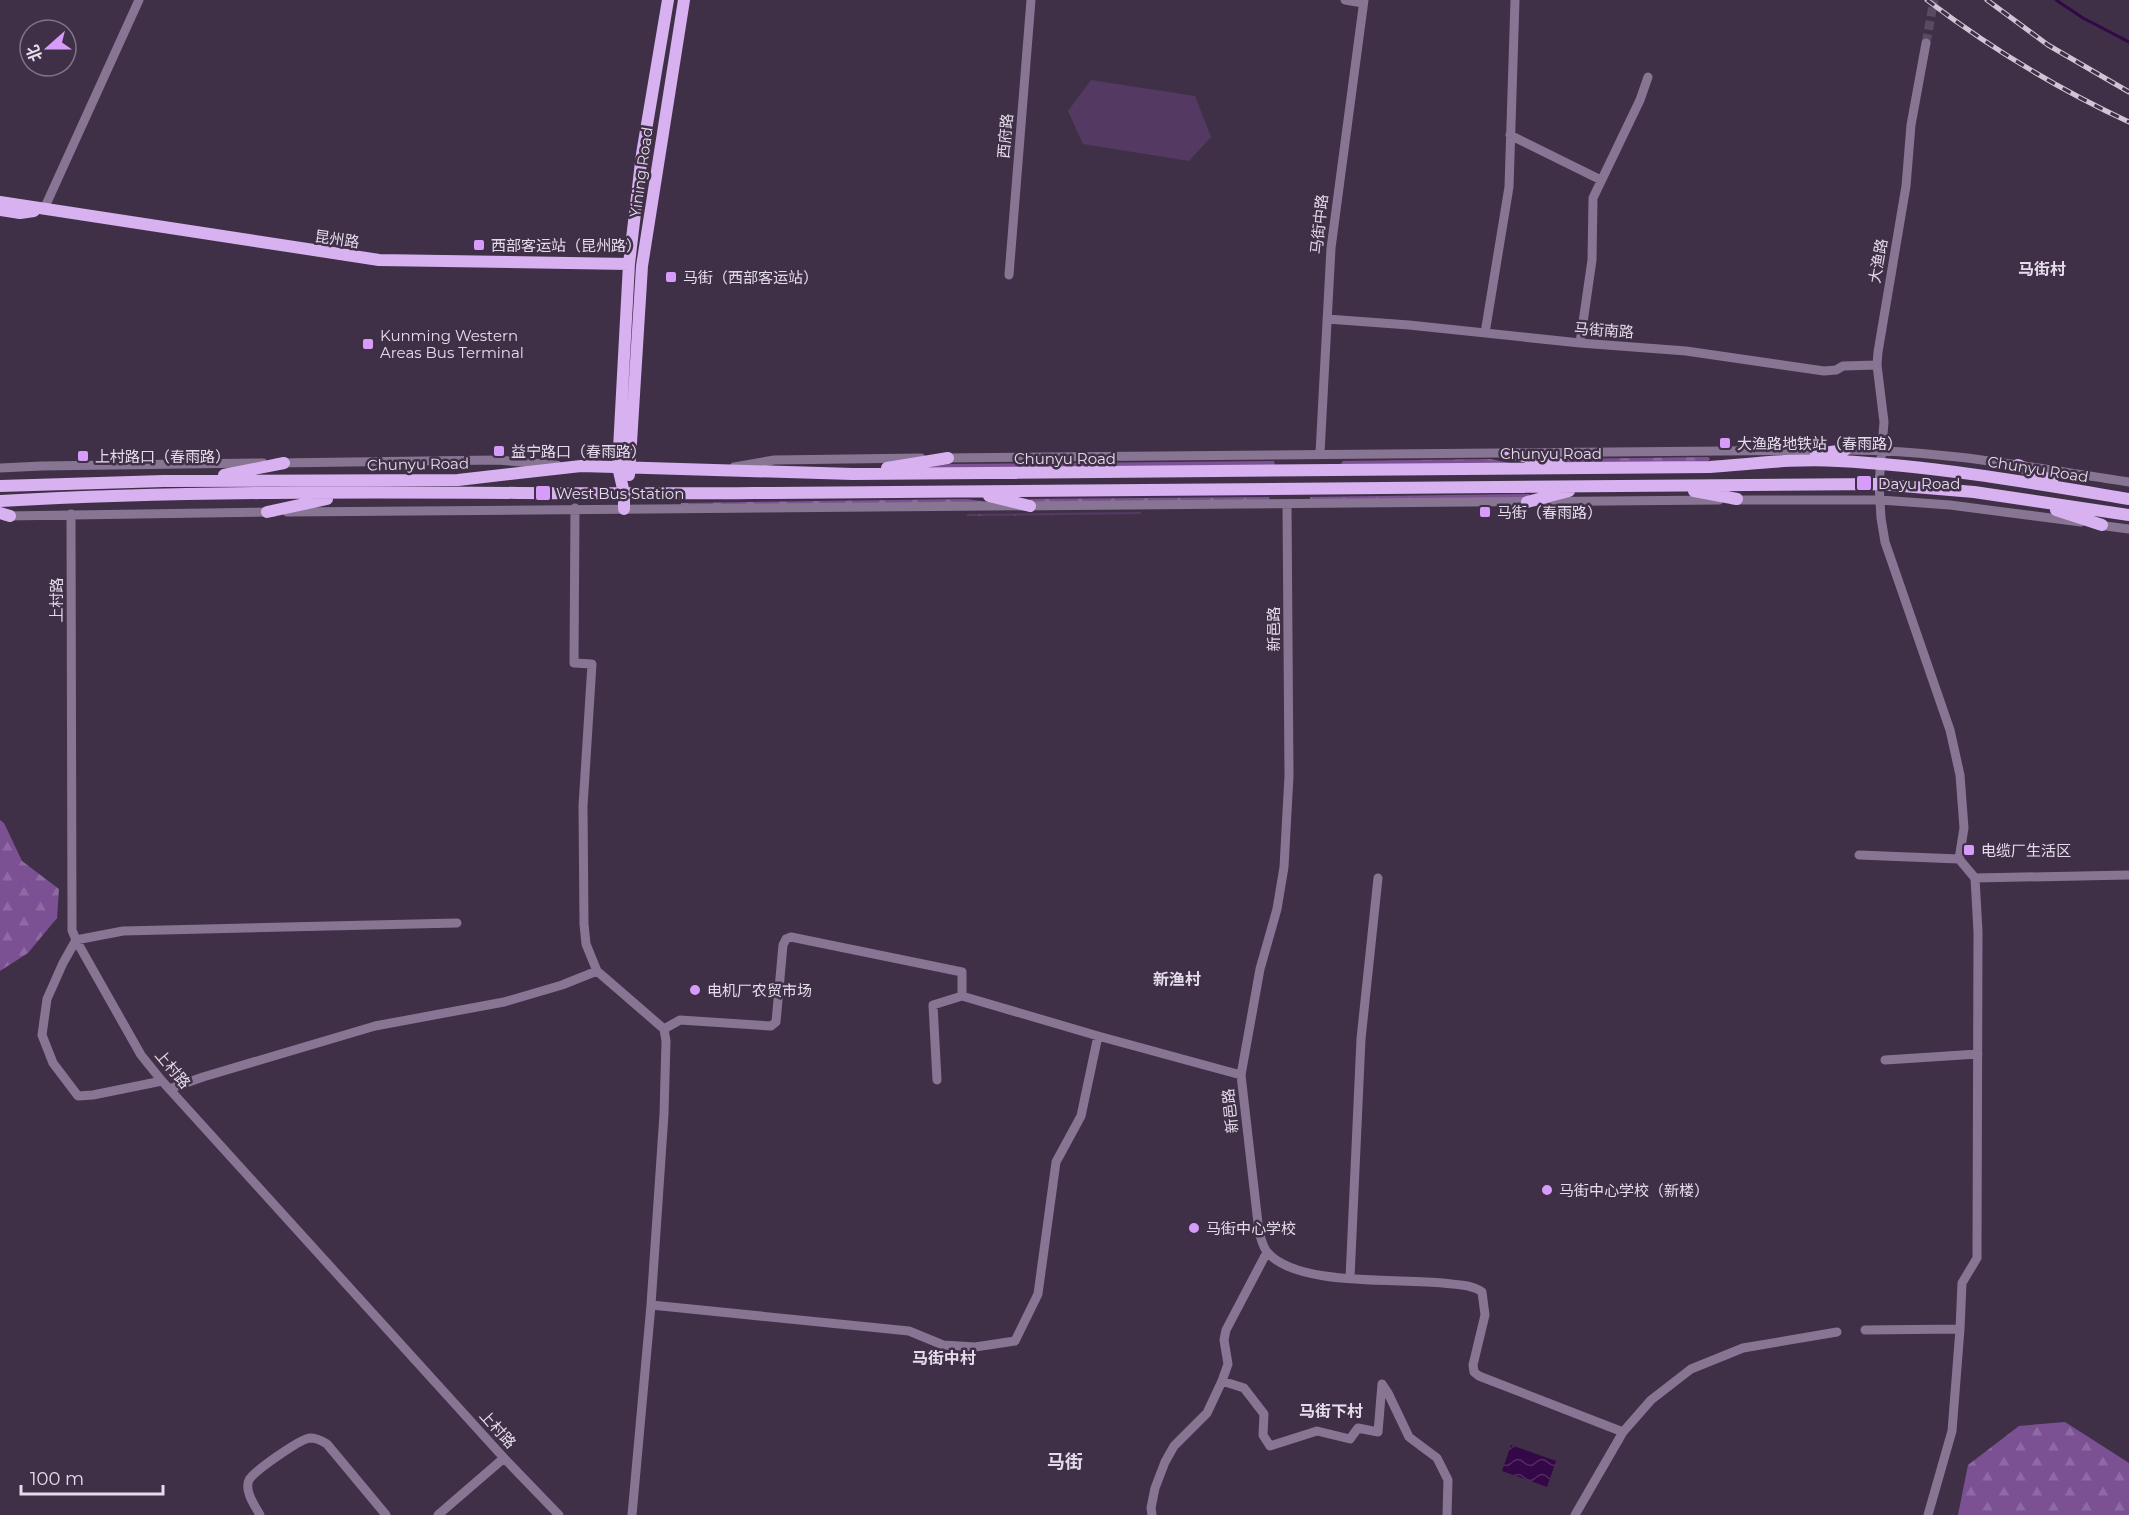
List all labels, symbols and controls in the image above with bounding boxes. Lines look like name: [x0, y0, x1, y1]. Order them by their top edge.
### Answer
north arrow: [18, 18, 78, 78]
text: 北: [23, 42, 46, 64]
street label: 西府路: [994, 113, 1016, 159]
street label: Yining Road: [625, 126, 657, 218]
street label: 马街中路: [1306, 193, 1332, 255]
street label: 昆州路: [313, 226, 361, 252]
place label: 西部客运站（昆州路）: [491, 236, 641, 255]
street label: 大渔路: [1865, 237, 1891, 285]
marker: 西部客运站（昆州路）: [472, 238, 486, 252]
district label: 马街村: [2018, 260, 2066, 279]
place label: 马街（西部客运站）: [683, 268, 818, 287]
marker: 马街（西部客运站）: [664, 270, 678, 284]
street label: 马街南路: [1573, 318, 1635, 342]
place label: Kunming Western Areas Bus Terminal: [380, 326, 524, 362]
marker: Kunming Western Areas Bus Terminal: [361, 337, 375, 351]
place label: 大渔路地铁站（春雨路）: [1737, 434, 1902, 453]
marker: 大渔路地铁站（春雨路）: [1718, 436, 1732, 450]
place label: 益宁路口（春雨路）: [511, 442, 646, 461]
marker: 益宁路口（春雨路）: [492, 444, 506, 458]
street label: Chunyu Road: [1500, 444, 1602, 463]
place label: 上村路口（春雨路）: [95, 447, 230, 466]
marker: 上村路口（春雨路）: [76, 449, 90, 463]
street label: Chunyu Road: [1014, 449, 1116, 468]
street label: Chunyu Road: [1986, 452, 2090, 486]
street label: Chunyu Road: [367, 454, 469, 474]
marker: Dayu Road: [1855, 474, 1873, 492]
place label: Dayu Road: [1878, 474, 1960, 493]
marker: West Bus Station: [534, 484, 552, 502]
place label: West Bus Station: [556, 484, 684, 503]
place label: 马街（春雨路）: [1497, 503, 1602, 522]
marker: 马街（春雨路）: [1478, 505, 1492, 519]
street label: 上村路: [47, 577, 66, 623]
street label: 新邑路: [1264, 606, 1283, 652]
place label: 电缆厂生活区: [1981, 841, 2071, 860]
marker: 电缆厂生活区: [1962, 843, 1976, 857]
district label: 新渔村: [1153, 970, 1201, 989]
place label: 电机厂农贸市场: [707, 981, 812, 1000]
marker: 电机厂农贸市场: [688, 983, 702, 997]
street label: 上村路: [151, 1046, 195, 1092]
street label: 新邑路: [1218, 1088, 1242, 1134]
place label: 马街中心学校（新楼）: [1559, 1181, 1709, 1200]
marker: 马街中心学校（新楼）: [1540, 1183, 1554, 1197]
place label: 马街中心学校: [1206, 1219, 1296, 1238]
marker: 马街中心学校: [1187, 1221, 1201, 1235]
district label: 马街中村: [912, 1349, 976, 1368]
district label: 马街下村: [1299, 1402, 1363, 1421]
street label: 上村路: [476, 1406, 520, 1452]
district label: 马街: [1047, 1451, 1083, 1473]
scale bar: [21, 1458, 164, 1496]
text: 100 m: [30, 1468, 84, 1490]

